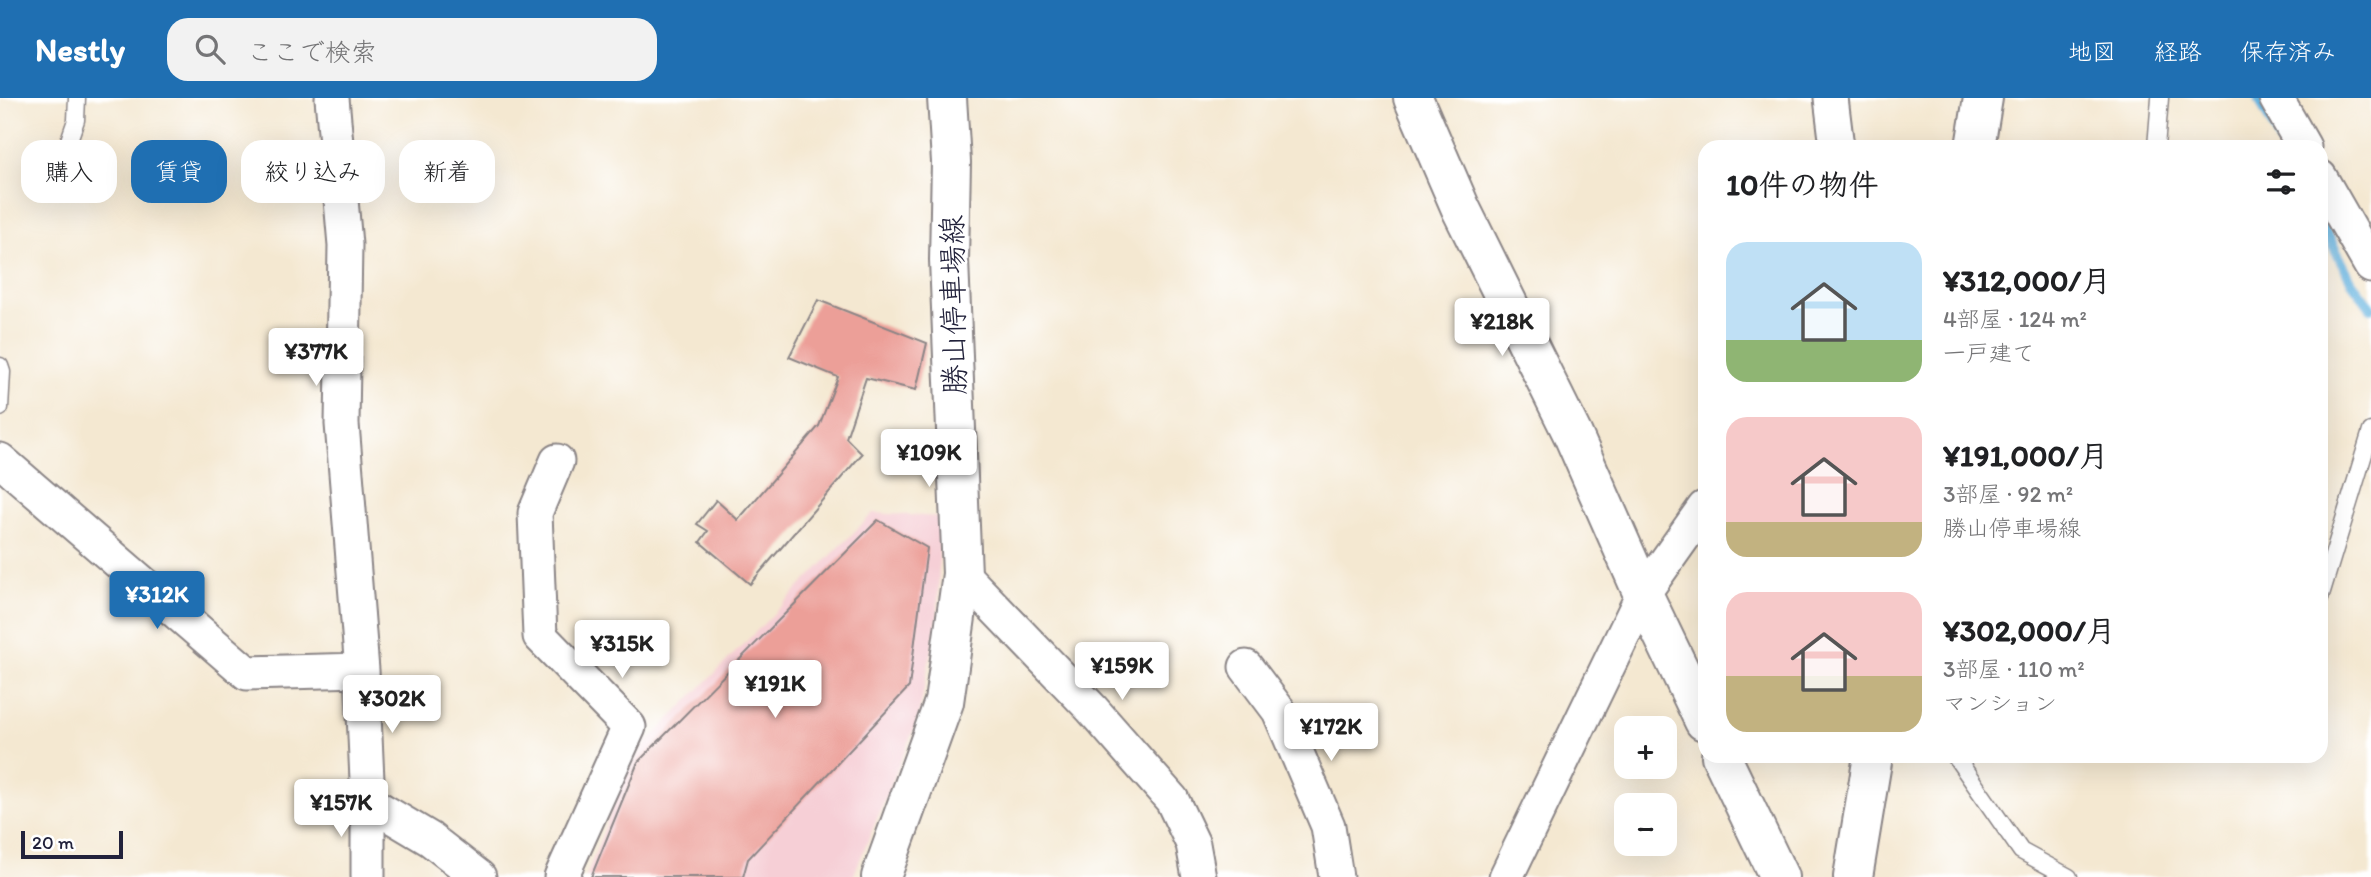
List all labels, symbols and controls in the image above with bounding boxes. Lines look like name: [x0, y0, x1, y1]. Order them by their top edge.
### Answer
search box: [167, 18, 657, 81]
text: Nestly: [35, 30, 125, 69]
icon: search: [191, 30, 229, 68]
text: ここで検索: [247, 36, 377, 68]
text: 地図: [2068, 37, 2116, 66]
text: 経路: [2154, 37, 2202, 66]
text: 保存済み: [2240, 37, 2336, 66]
chip: 購入: [21, 140, 117, 203]
chip: 賃貸: [131, 140, 227, 203]
chip: 絞り込み: [241, 140, 385, 203]
chip: 新着: [399, 140, 495, 203]
icon: filters: [2262, 163, 2300, 201]
text: 10件の物件: [1726, 166, 1878, 203]
street label: 勝山停車場線: [933, 215, 973, 395]
text: ¥312,000/月: [1943, 262, 2111, 299]
icon: home: [1782, 270, 1866, 354]
pin: ¥218K: [1453, 299, 1551, 358]
text: 4部屋 · 124 m²: [1943, 305, 2087, 333]
text: ¥218K: [1471, 307, 1533, 335]
pin: ¥377K: [267, 328, 365, 388]
text: ¥377K: [285, 337, 347, 365]
text: 一戸建て: [1943, 339, 2035, 367]
pin: ¥109K: [880, 430, 978, 489]
text: ¥191,000/月: [1943, 437, 2109, 474]
text: ¥109K: [897, 438, 961, 466]
icon: home: [1782, 445, 1866, 529]
text: 3部屋 · 92 m²: [1943, 480, 2073, 508]
text: 勝山停車場線: [1943, 514, 2081, 542]
pin: ¥312K: [108, 572, 206, 631]
text: ¥312K: [126, 580, 188, 608]
text: ¥302,000/月: [1943, 612, 2116, 649]
pin: ¥315K: [573, 620, 671, 680]
icon: home: [1782, 620, 1866, 704]
text: ¥315K: [591, 629, 653, 657]
pin: ¥159K: [1073, 642, 1171, 702]
text: ¥159K: [1091, 651, 1153, 679]
text: 3部屋 · 110 m²: [1943, 655, 2085, 683]
pin: ¥191K: [726, 660, 824, 720]
text: ¥191K: [745, 669, 805, 697]
pin: ¥302K: [343, 676, 441, 735]
text: ¥302K: [359, 684, 425, 712]
text: マンション: [1943, 689, 2057, 717]
pin: ¥172K: [1282, 704, 1380, 763]
text: ¥172K: [1300, 712, 1362, 740]
map controls: [1614, 716, 1677, 856]
button: +: [1614, 716, 1677, 779]
pin: ¥157K: [292, 780, 390, 839]
text: ¥157K: [310, 788, 372, 816]
button: −: [1614, 793, 1677, 856]
scale bar: [21, 828, 122, 860]
text: 20 m: [32, 831, 74, 854]

